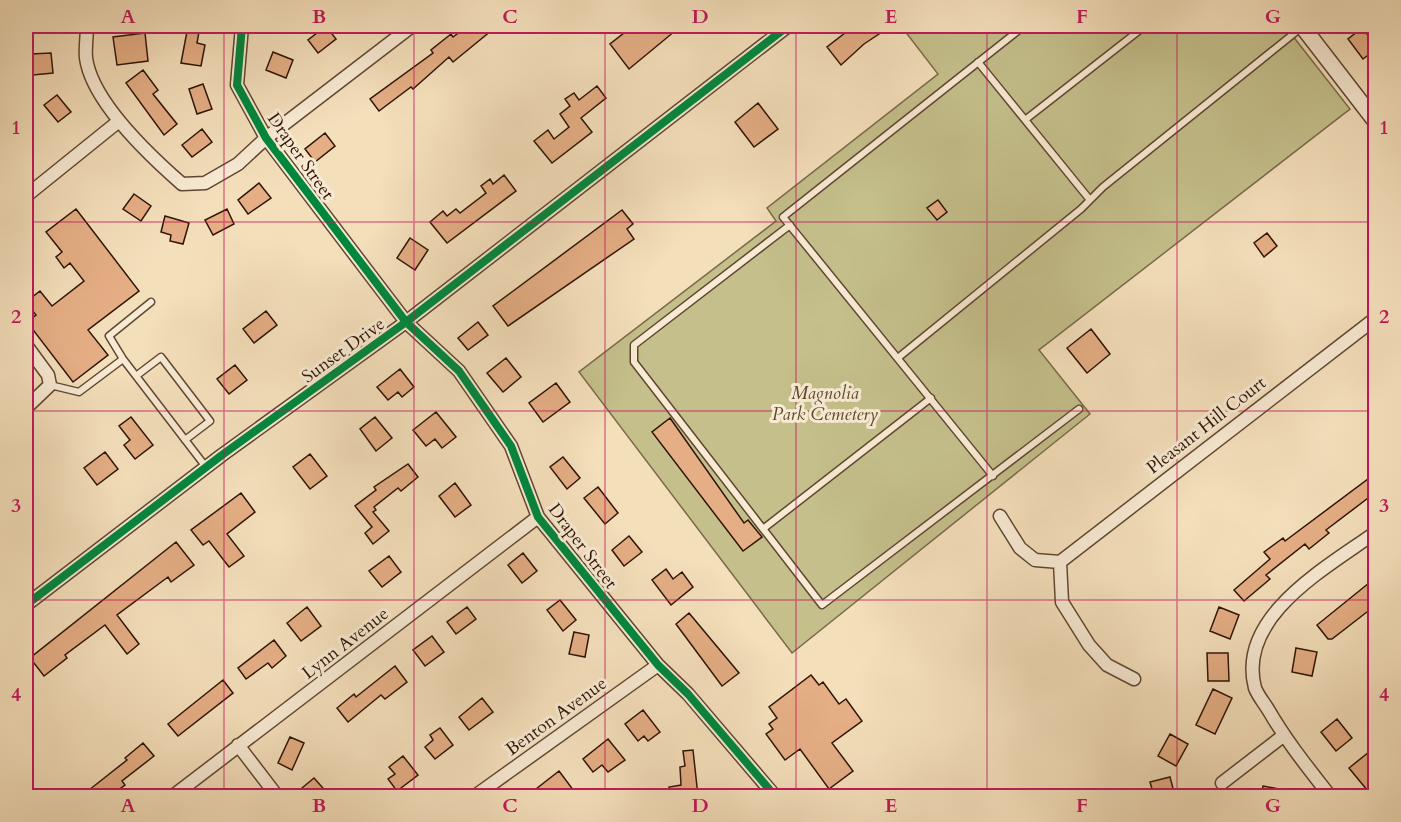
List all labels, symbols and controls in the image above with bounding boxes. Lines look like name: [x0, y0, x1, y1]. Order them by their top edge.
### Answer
text: A: [120, 3, 136, 30]
text: B: [312, 3, 326, 30]
text: C: [502, 3, 518, 30]
text: D: [691, 3, 709, 30]
text: E: [885, 3, 897, 30]
text: F: [1076, 3, 1088, 30]
text: G: [1265, 3, 1281, 30]
street label: Draper Street: [261, 108, 340, 205]
text: 1: [11, 114, 21, 141]
text: 1: [1379, 114, 1389, 141]
text: 2: [11, 303, 21, 330]
text: 2: [1379, 303, 1389, 330]
street label: Sunset Drive: [297, 312, 390, 389]
street label: Pleasant Hill Court: [1141, 371, 1272, 480]
park label: Magnolia Park Cemetery: [772, 381, 878, 427]
text: 3: [11, 492, 21, 519]
text: 3: [1379, 492, 1389, 519]
street label: Draper Street: [542, 498, 623, 595]
street label: Lynn Avenue: [297, 602, 394, 685]
street label: Benton Avenue: [501, 671, 612, 762]
text: 4: [11, 681, 21, 708]
text: 4: [1379, 681, 1389, 708]
text: A: [120, 792, 136, 819]
text: B: [312, 792, 326, 819]
text: C: [502, 792, 518, 819]
text: D: [691, 792, 709, 819]
text: E: [885, 792, 897, 819]
text: F: [1076, 792, 1088, 819]
text: G: [1265, 792, 1281, 819]

